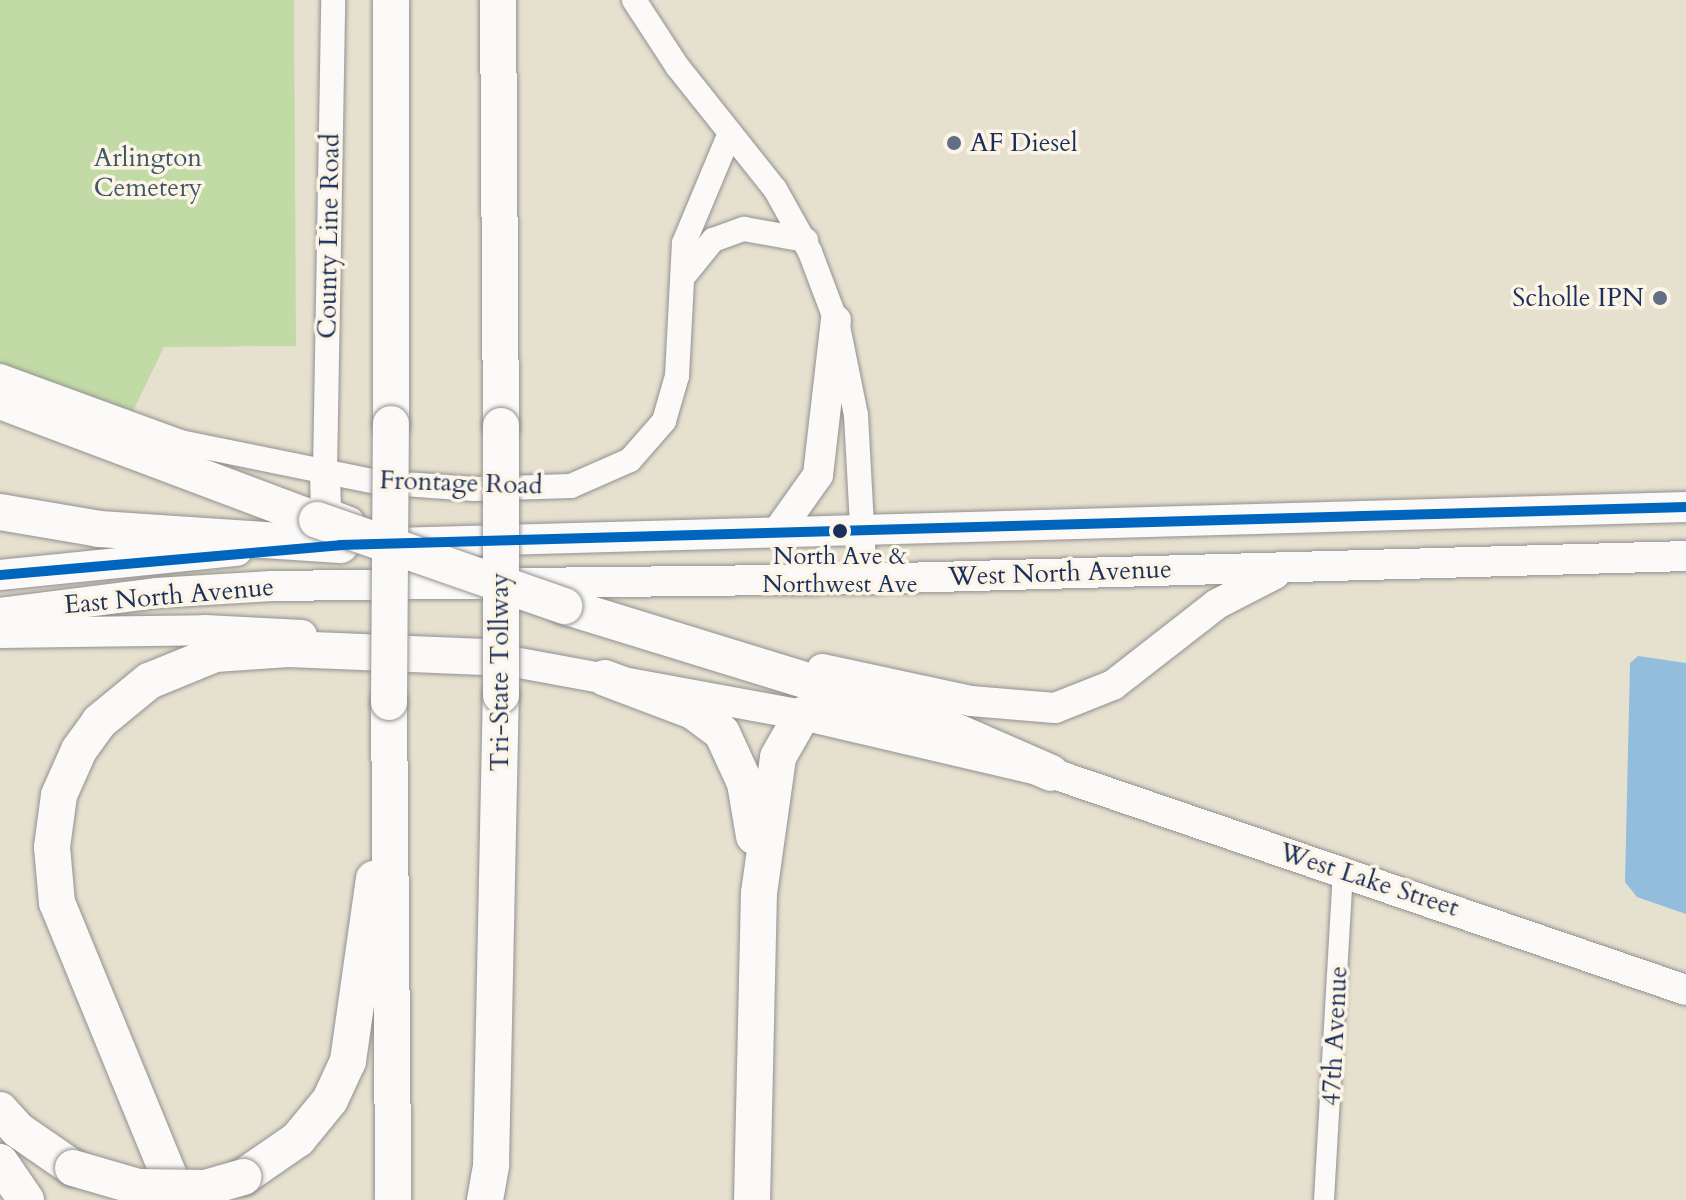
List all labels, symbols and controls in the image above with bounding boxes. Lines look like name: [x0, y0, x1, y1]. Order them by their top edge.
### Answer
place label: AF Diesel: [970, 127, 1078, 159]
street label: County Line Road: [312, 133, 346, 339]
marker: AF Diesel: [945, 134, 963, 152]
park label: Arlington Cemetery: [94, 142, 202, 204]
place label: Scholle IPN: [1512, 282, 1644, 314]
marker: Scholle IPN: [1651, 289, 1669, 307]
street label: Frontage Road: [379, 465, 543, 501]
marker: North Ave & Northwest Ave: [832, 523, 848, 539]
place label: North Ave & Northwest Ave: [762, 543, 918, 599]
street label: West North Avenue: [948, 554, 1172, 592]
street label: East North Avenue: [63, 571, 275, 621]
street label: Tri-State Tollway: [484, 572, 516, 772]
street label: West Lake Street: [1275, 836, 1463, 924]
street label: 47th Avenue: [1316, 965, 1354, 1107]

